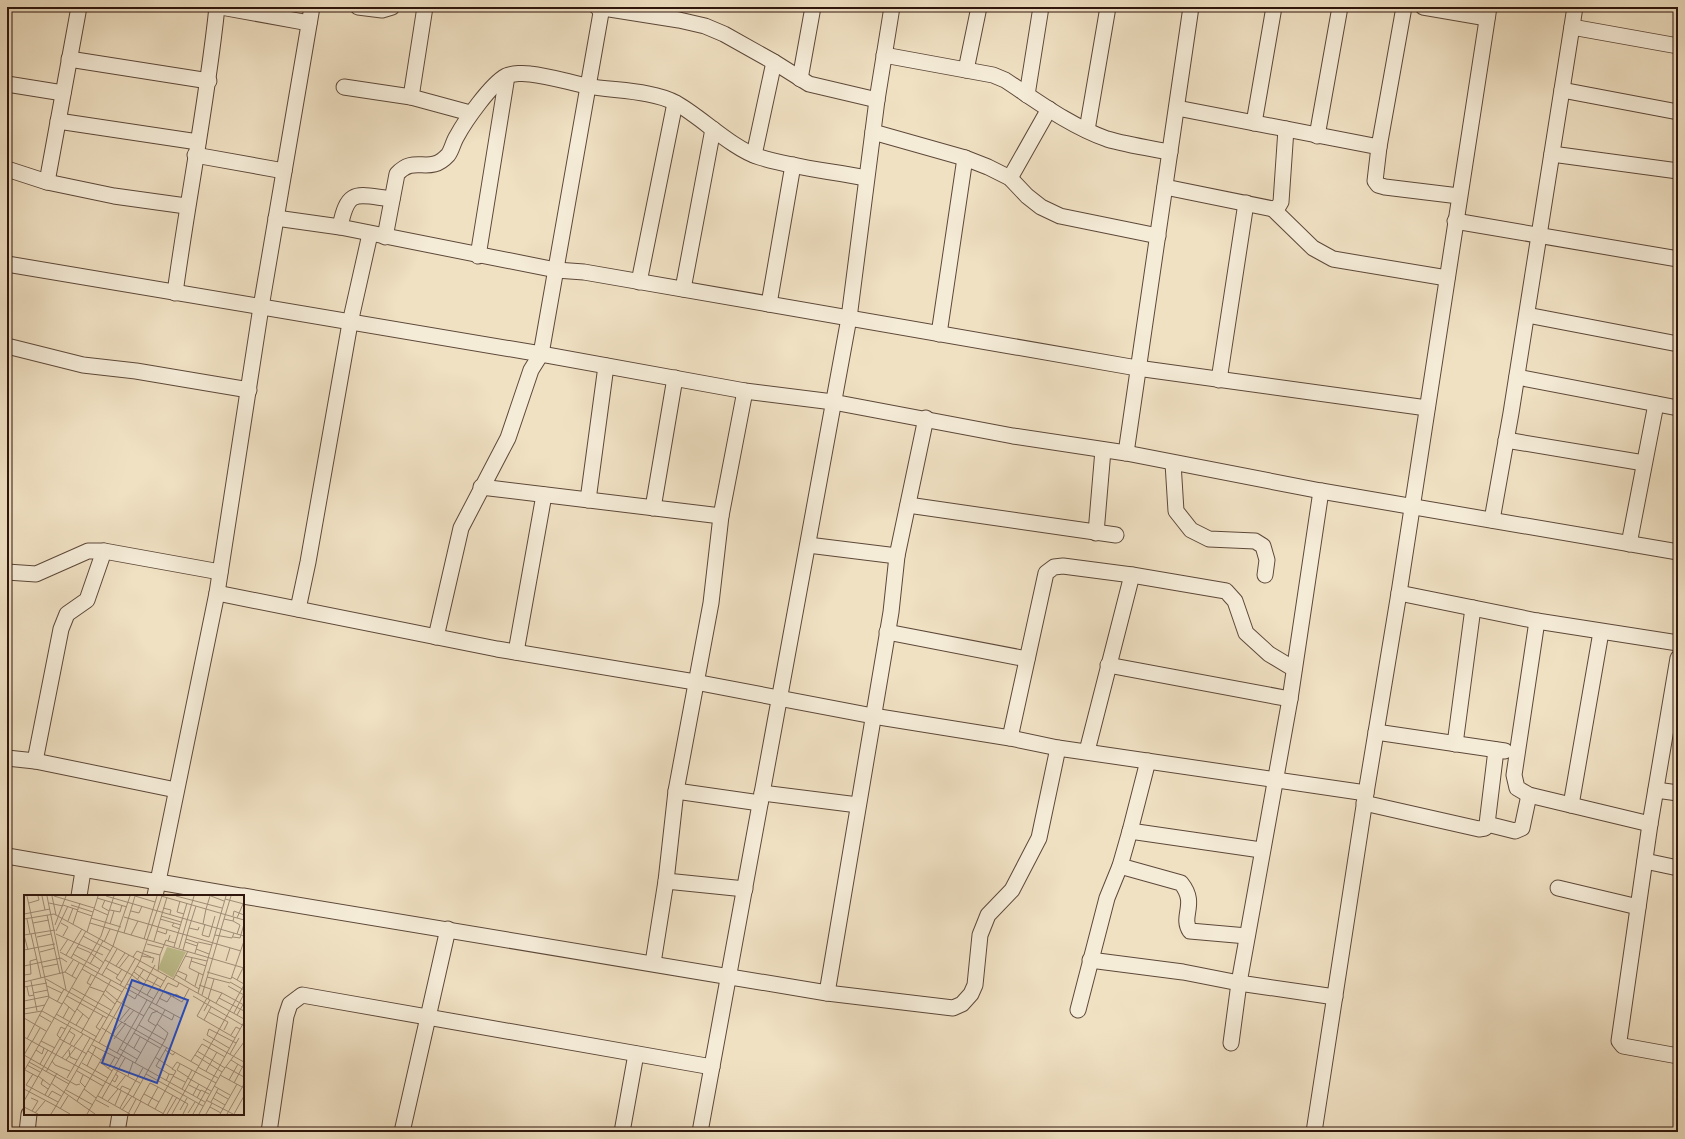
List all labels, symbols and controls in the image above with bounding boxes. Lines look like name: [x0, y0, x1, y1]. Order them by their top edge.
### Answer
inset map: [24, 895, 244, 1115]

